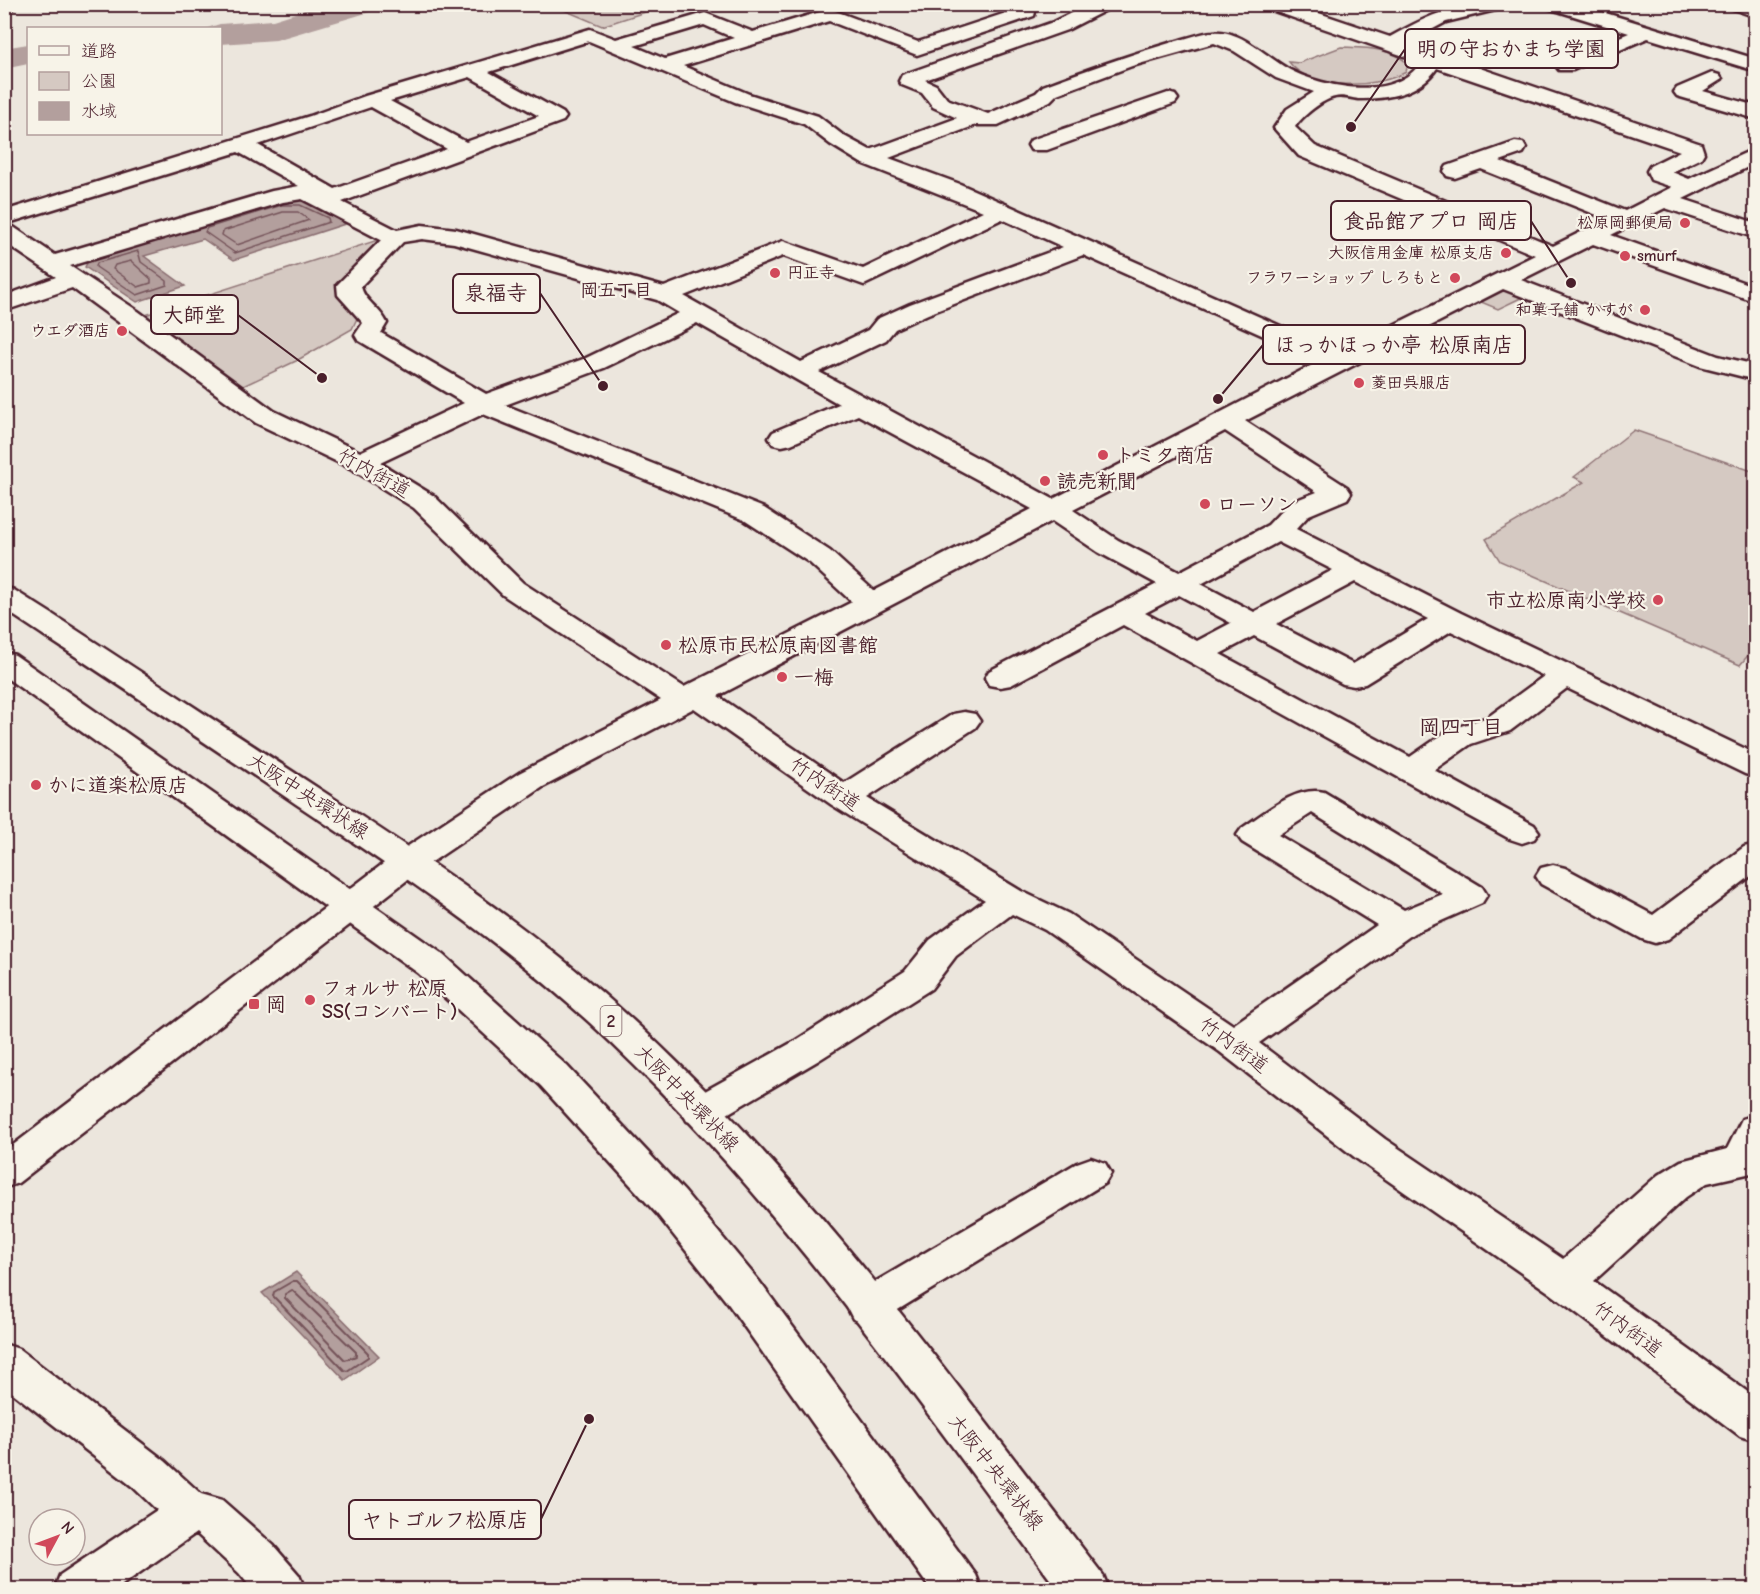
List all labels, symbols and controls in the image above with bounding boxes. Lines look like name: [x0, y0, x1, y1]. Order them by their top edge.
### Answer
legend: [27, 27, 222, 135]
callout: 明の守おかまち学園: [1405, 29, 1618, 68]
text: 明の守おかまち学園: [1417, 37, 1606, 61]
text: 道路: [81, 41, 117, 62]
text: 公園: [81, 71, 117, 92]
text: 水域: [81, 101, 117, 122]
callout: 食品館アプロ 岡店: [1331, 201, 1531, 240]
text: 食品館アプロ 岡店: [1343, 209, 1519, 233]
place label: 松原岡郵便局: [1577, 214, 1673, 232]
marker: 松原岡郵便局: [1678, 216, 1692, 230]
place label: 大阪信用金庫 松原支店: [1328, 244, 1494, 262]
marker: 大阪信用金庫 松原支店: [1499, 246, 1513, 260]
place label: smurf: [1637, 247, 1677, 265]
marker: smurf: [1618, 249, 1632, 263]
place label: 円正寺: [787, 264, 835, 282]
marker: 円正寺: [768, 266, 782, 280]
place label: フラワーショップ しろもと: [1246, 269, 1443, 287]
marker: フラワーショップ しろもと: [1448, 271, 1462, 285]
callout: 泉福寺: [453, 274, 540, 313]
district label: 岡五丁目: [580, 280, 652, 301]
text: 泉福寺: [465, 281, 528, 305]
callout: 大師堂: [151, 295, 238, 334]
place label: 和菓子舗 かすが: [1515, 301, 1633, 319]
text: 大師堂: [163, 303, 226, 327]
marker: 和菓子舗 かすが: [1638, 303, 1652, 317]
place label: ウエダ酒店: [30, 322, 110, 340]
marker: ウエダ酒店: [115, 324, 129, 338]
callout: ほっかほっか亭 松原南店: [1263, 325, 1525, 364]
text: ほっかほっか亭 松原南店: [1275, 333, 1513, 357]
place label: 菱田呉服店: [1371, 374, 1451, 392]
marker: 菱田呉服店: [1352, 376, 1366, 390]
street label: 竹内街道: [333, 444, 415, 502]
place label: トミタ商店: [1115, 444, 1215, 467]
marker: トミタ商店: [1096, 448, 1110, 462]
place label: 読売新聞: [1057, 470, 1137, 493]
marker: 読売新聞: [1038, 474, 1052, 488]
place label: ローソン: [1217, 493, 1297, 516]
marker: ローソン: [1198, 497, 1212, 511]
place label: 市立松原南小学校: [1486, 589, 1646, 612]
marker: 市立松原南小学校: [1651, 593, 1665, 607]
place label: 松原市民松原南図書館: [678, 634, 878, 657]
marker: 松原市民松原南図書館: [659, 638, 673, 652]
place label: 一梅: [794, 666, 834, 689]
marker: 一梅: [775, 670, 789, 684]
district label: 岡四丁目: [1419, 715, 1503, 739]
street label: 大阪中央環状線: [243, 748, 373, 844]
street label: 竹内街道: [785, 752, 865, 816]
place label: かに道楽松原店: [48, 774, 188, 797]
marker: かに道楽松原店: [29, 778, 43, 792]
place label: フォルサ 松原 SS(コンバート): [322, 977, 457, 1023]
place label: 岡: [266, 993, 286, 1016]
marker: フォルサ 松原 SS(コンバート): [303, 993, 317, 1007]
marker: 岡: [247, 997, 261, 1011]
road number: 2: [600, 1006, 622, 1036]
street label: 竹内街道: [1195, 1012, 1273, 1078]
street label: 大阪中央環状線: [630, 1040, 744, 1156]
street label: 竹内街道: [1589, 1296, 1667, 1362]
street label: 大阪中央環状線: [944, 1410, 1048, 1534]
callout: ヤトゴルフ松原店: [349, 1500, 541, 1539]
north arrow: [27, 1507, 87, 1567]
text: ヤトゴルフ松原店: [361, 1508, 529, 1532]
text: N: [57, 1518, 78, 1538]

